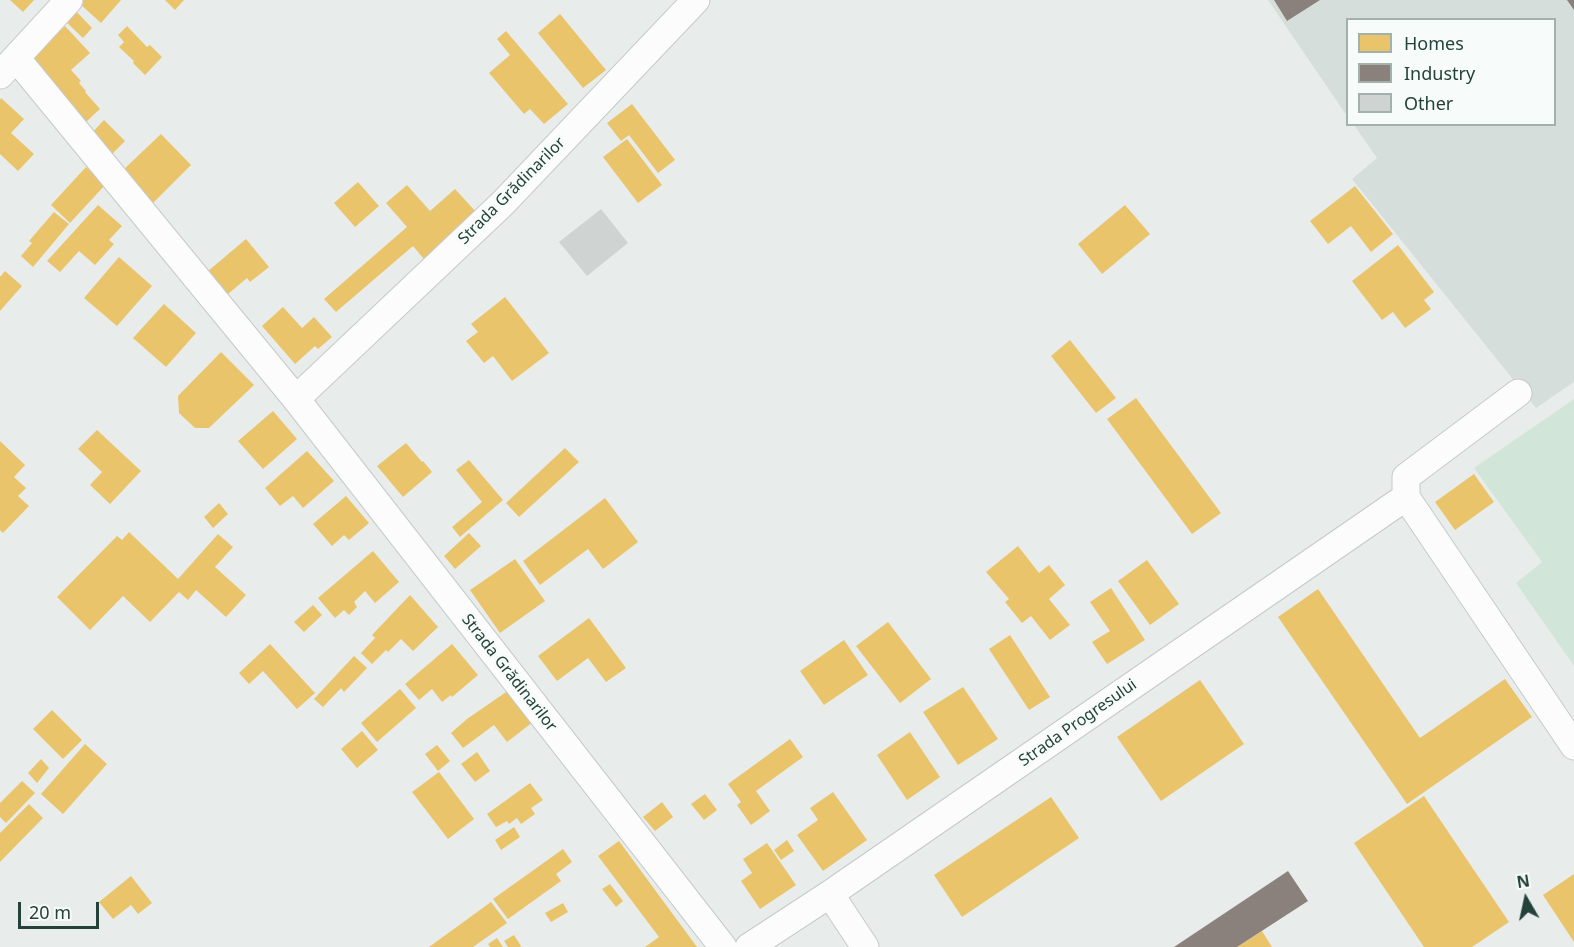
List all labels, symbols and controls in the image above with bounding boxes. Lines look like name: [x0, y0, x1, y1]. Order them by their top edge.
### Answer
legend: [1346, 18, 1556, 126]
text: Homes: [1404, 31, 1464, 55]
text: Industry: [1404, 61, 1475, 85]
text: Other: [1404, 91, 1453, 115]
street label: Strada Grădinarilor: [454, 133, 570, 249]
street label: Strada Grădinarilor: [457, 610, 561, 736]
street label: Strada Progresului: [1015, 675, 1141, 771]
north arrow: [1496, 869, 1556, 929]
text: N: [1515, 869, 1531, 893]
scale bar: [21, 890, 102, 928]
text: 20 m: [29, 900, 71, 924]

